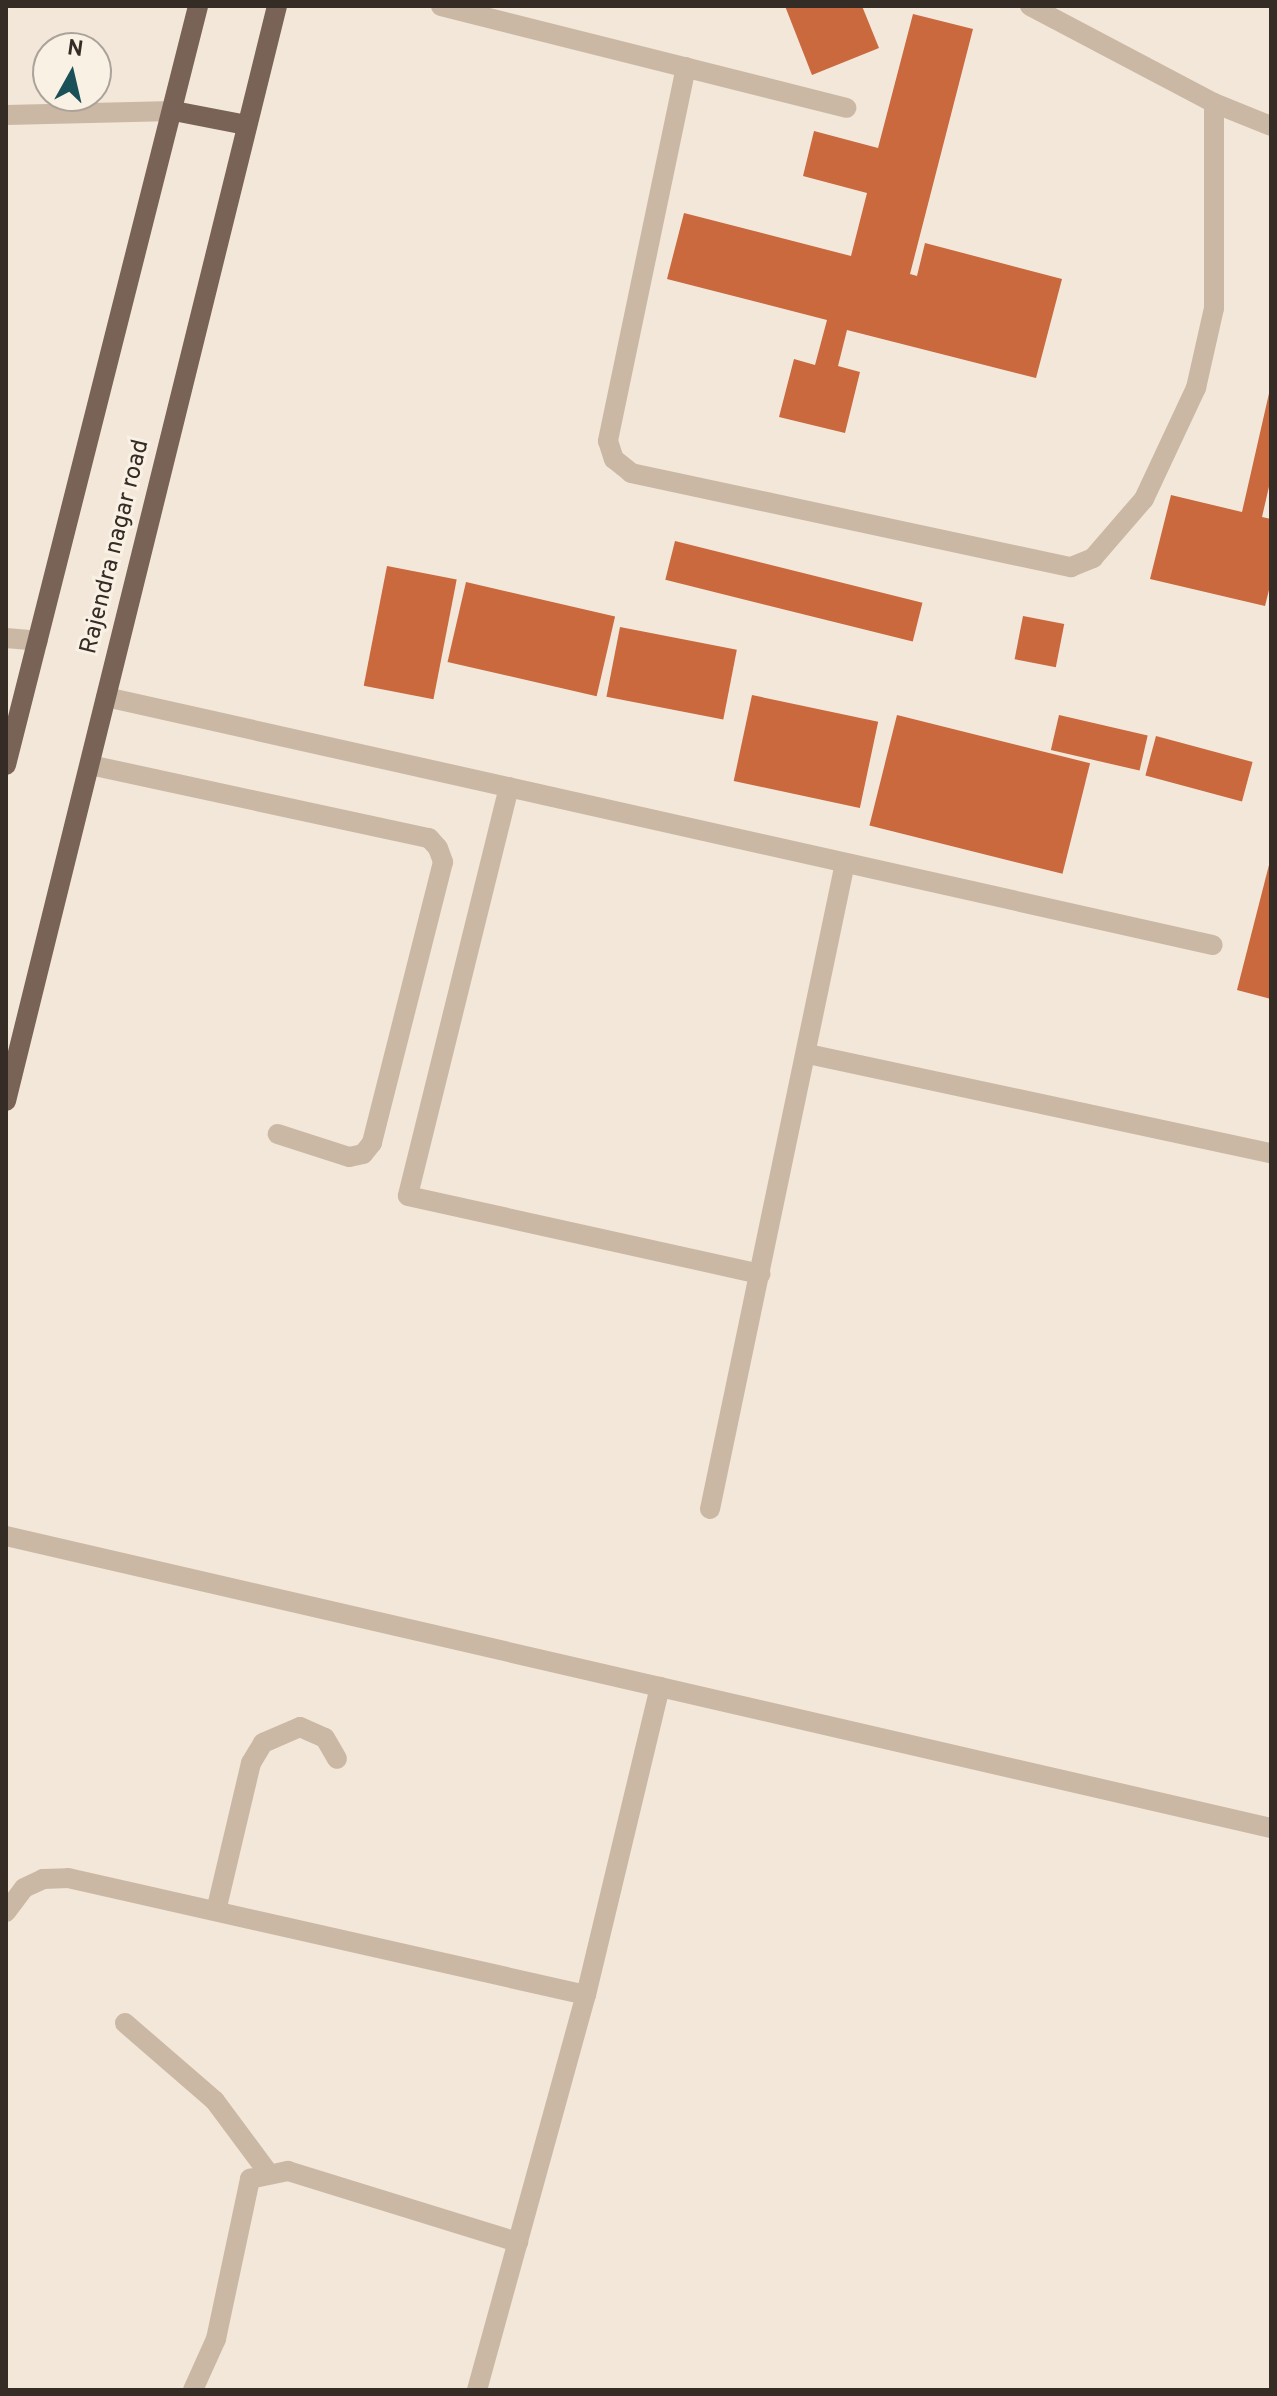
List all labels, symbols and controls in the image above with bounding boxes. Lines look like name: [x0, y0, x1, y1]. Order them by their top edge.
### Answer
north arrow: [32, 32, 112, 112]
text: N: [65, 35, 85, 64]
street label: Rajendra nagar road: [75, 437, 157, 657]

